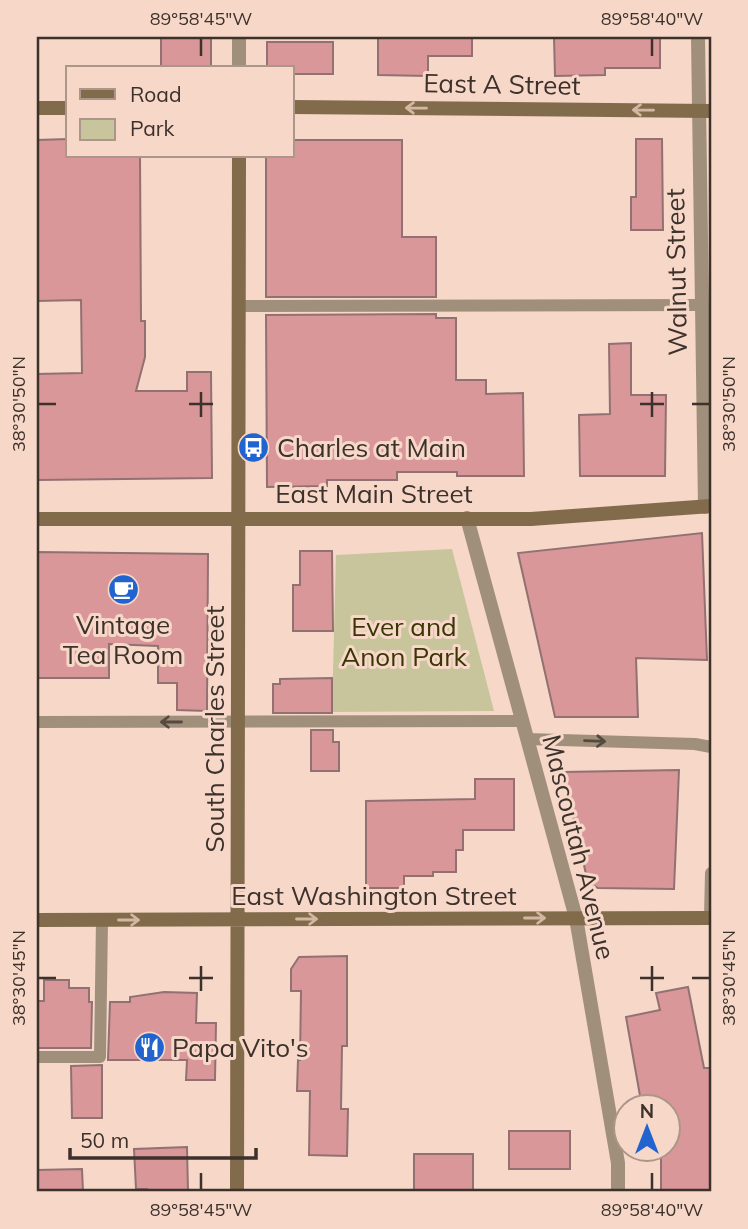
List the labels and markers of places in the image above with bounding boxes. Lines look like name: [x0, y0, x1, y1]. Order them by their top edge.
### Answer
bus stop icon: Charles at Main: [237, 430, 271, 464]
place label: Charles at Main: [277, 431, 466, 464]
cafe icon: Vintage Tea Room: [106, 572, 140, 606]
place label: Vintage Tea Room: [63, 608, 183, 671]
restaurant icon: Papa Vito's: [132, 1030, 166, 1064]
place label: Papa Vito's: [172, 1031, 309, 1064]

